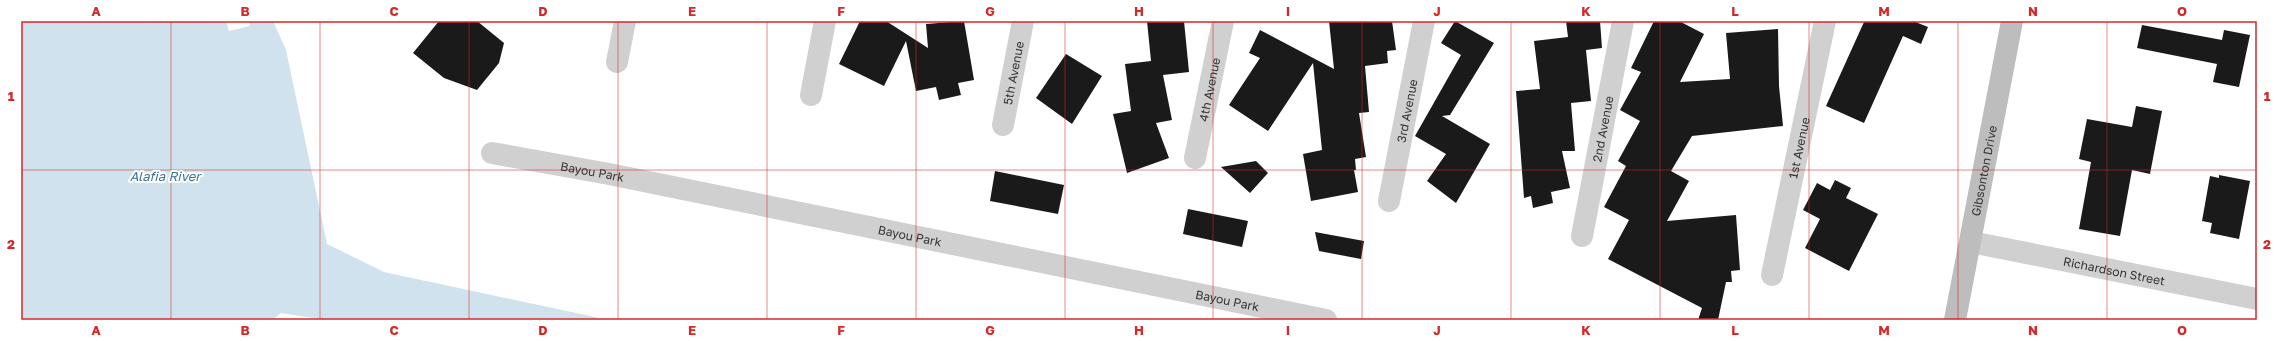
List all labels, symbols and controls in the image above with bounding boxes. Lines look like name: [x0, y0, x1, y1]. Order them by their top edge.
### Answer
text: A: [91, 3, 101, 19]
text: B: [240, 3, 250, 19]
text: C: [389, 3, 399, 19]
text: D: [538, 3, 548, 19]
text: E: [688, 3, 696, 19]
text: F: [837, 3, 845, 19]
text: G: [985, 3, 995, 19]
text: H: [1134, 3, 1144, 19]
text: I: [1286, 3, 1290, 19]
text: J: [1433, 3, 1441, 19]
text: K: [1581, 3, 1591, 19]
text: L: [1731, 3, 1739, 19]
text: M: [1878, 3, 1890, 19]
text: N: [2028, 3, 2038, 19]
text: O: [2177, 3, 2187, 19]
street label: 5th Avenue: [1000, 40, 1026, 106]
street label: 4th Avenue: [1195, 56, 1223, 123]
street label: 3rd Avenue: [1393, 78, 1420, 144]
text: 1: [8, 88, 15, 104]
text: 1: [2264, 88, 2271, 104]
street label: 2nd Avenue: [1589, 95, 1616, 163]
street label: 1st Avenue: [1785, 116, 1812, 180]
street label: Gibsonton Drive: [1967, 124, 1999, 217]
street label: Bayou Park: [559, 158, 626, 184]
water label: Alafia River: [130, 168, 202, 184]
street label: Bayou Park: [877, 221, 943, 249]
text: 2: [7, 236, 15, 252]
text: 2: [2263, 236, 2271, 252]
street label: Richardson Street: [2062, 253, 2167, 288]
street label: Bayou Park: [1194, 286, 1261, 314]
text: A: [91, 322, 101, 338]
text: B: [240, 322, 250, 338]
text: C: [389, 322, 399, 338]
text: D: [538, 322, 548, 338]
text: E: [688, 322, 696, 338]
text: F: [837, 322, 845, 338]
text: G: [985, 322, 995, 338]
text: H: [1134, 322, 1144, 338]
text: I: [1286, 322, 1290, 338]
text: J: [1433, 322, 1441, 338]
text: K: [1581, 322, 1591, 338]
text: L: [1731, 322, 1739, 338]
text: M: [1878, 322, 1890, 338]
text: N: [2028, 322, 2038, 338]
text: O: [2177, 322, 2187, 338]

